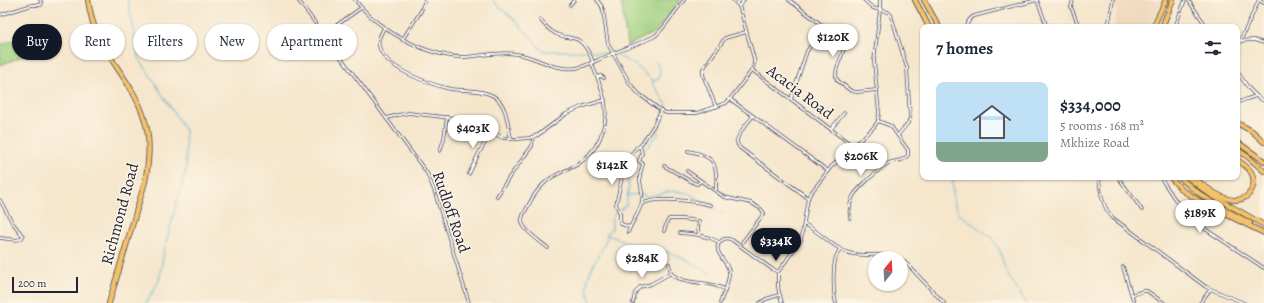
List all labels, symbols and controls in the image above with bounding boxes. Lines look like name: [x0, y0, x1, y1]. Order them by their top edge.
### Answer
chip: Buy: [12, 24, 62, 60]
chip: Rent: [70, 24, 125, 60]
chip: Filters: [133, 24, 197, 60]
chip: New: [205, 24, 259, 60]
chip: Apartment: [267, 24, 357, 60]
pin: $120K: [805, 24, 861, 58]
text: $120K: [817, 28, 849, 45]
text: 7 homes: [936, 37, 993, 60]
icon: filters: [1202, 37, 1224, 59]
street label: Acacia Road: [761, 59, 838, 125]
text: $334,000: [1060, 94, 1121, 117]
icon: home: [968, 98, 1016, 146]
pin: $403K: [445, 115, 501, 149]
text: 5 rooms · 168 m²: [1060, 117, 1144, 134]
text: $403K: [457, 119, 489, 136]
text: Mkhize Road: [1060, 134, 1130, 151]
pin: $206K: [833, 143, 889, 177]
text: $206K: [844, 147, 878, 164]
pin: $142K: [584, 152, 640, 186]
text: $142K: [596, 156, 628, 173]
street label: Richmond Road: [96, 160, 144, 267]
street label: Rudloff Road: [427, 168, 475, 256]
pin: $189K: [1172, 200, 1228, 234]
text: $189K: [1184, 204, 1216, 221]
pin: $334K: [748, 228, 804, 262]
text: $334K: [760, 232, 792, 249]
pin: $284K: [614, 245, 670, 279]
text: $284K: [625, 249, 659, 266]
north arrow: [868, 251, 908, 291]
map controls: [868, 251, 908, 291]
scale bar: [12, 275, 78, 294]
text: 200 m: [18, 276, 46, 291]

